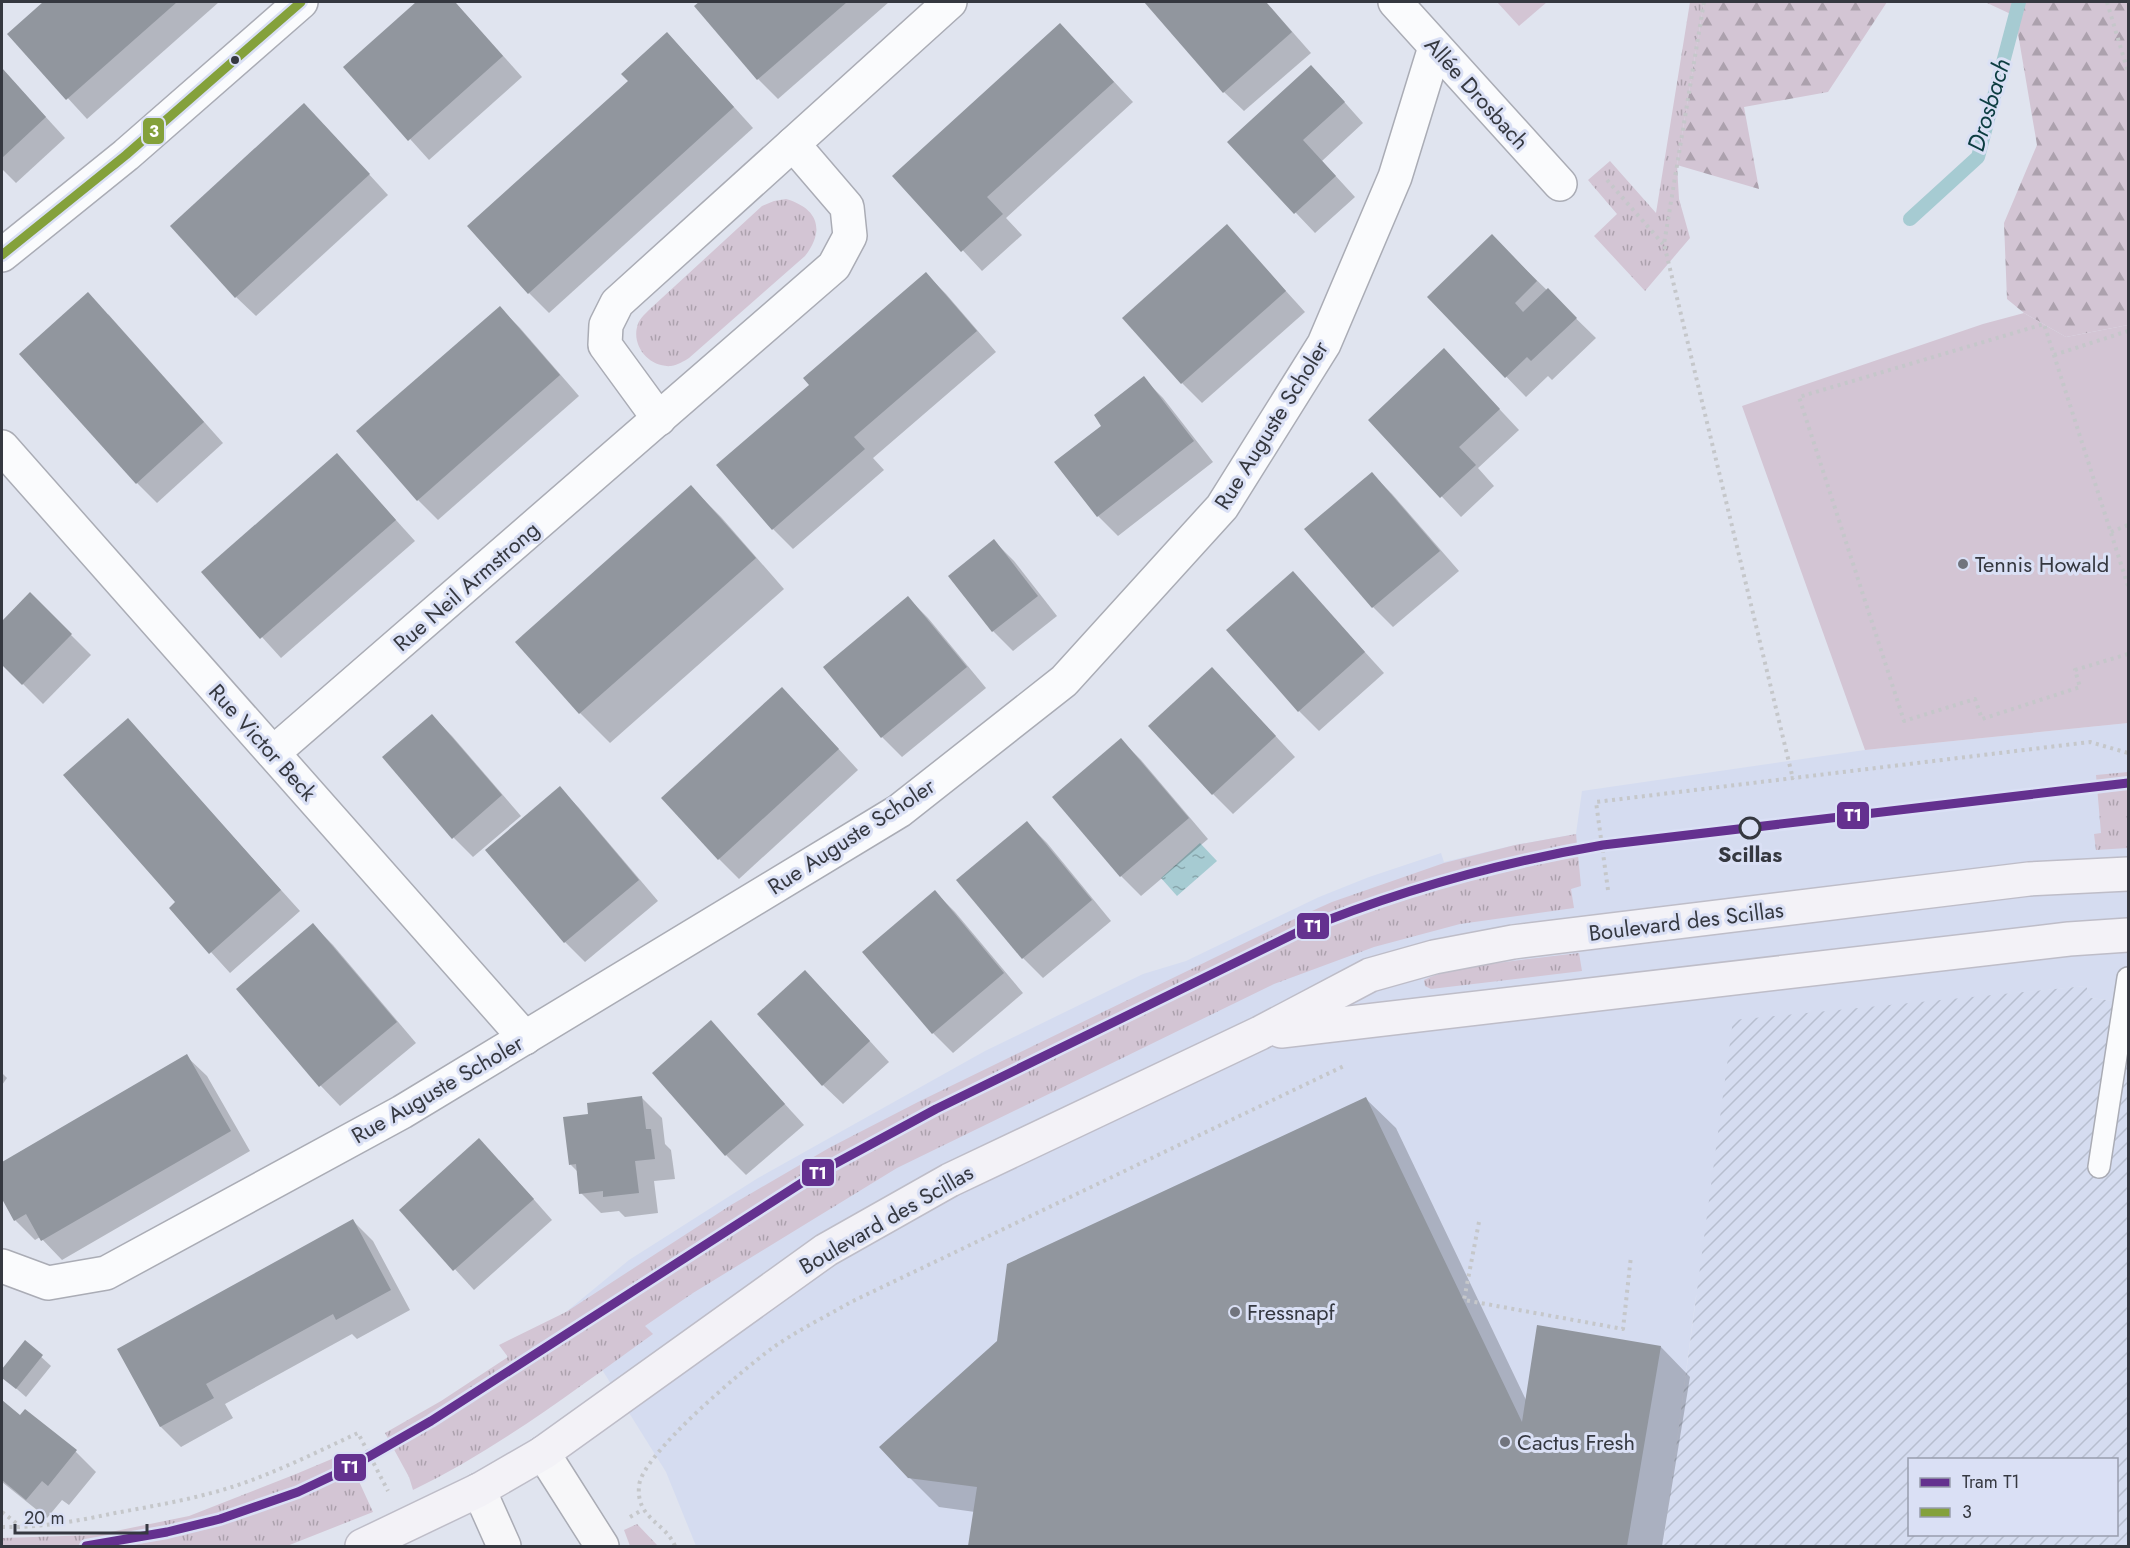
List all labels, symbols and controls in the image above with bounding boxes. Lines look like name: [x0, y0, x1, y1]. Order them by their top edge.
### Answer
street label: Allée Drosbach: [1418, 29, 1536, 157]
unlabelled marker: [229, 54, 241, 66]
water label: Drosbach: [1958, 54, 2019, 156]
line badge: 3: [142, 117, 165, 145]
text: 3: [149, 120, 159, 143]
street label: Rue Auguste Scholer: [1206, 334, 1336, 516]
street label: Rue Neil Armstrong: [386, 513, 546, 659]
place label: Tennis Howald: [1975, 548, 2109, 580]
marker: Tennis Howald: [1956, 557, 1970, 571]
street label: Rue Victor Beck: [202, 676, 325, 808]
street label: Rue Auguste Scholer: [761, 770, 941, 902]
line badge: T1: [1836, 801, 1870, 830]
text: T1: [1844, 804, 1862, 827]
marker: Scillas: [1739, 817, 1761, 839]
place label: Scillas: [1718, 838, 1782, 870]
street label: Boulevard des Scillas: [1587, 893, 1785, 949]
line badge: T1: [1296, 912, 1330, 940]
text: T1: [1304, 915, 1322, 938]
street label: Rue Auguste Scholer: [345, 1027, 529, 1151]
street label: Boulevard des Scillas: [793, 1156, 979, 1282]
line badge: T1: [801, 1158, 835, 1187]
text: T1: [809, 1162, 827, 1185]
place label: Fressnapf: [1247, 1296, 1336, 1328]
marker: Fressnapf: [1228, 1305, 1242, 1319]
place label: Cactus Fresh: [1517, 1426, 1635, 1458]
marker: Cactus Fresh: [1498, 1435, 1512, 1449]
line badge: T1: [333, 1453, 367, 1482]
text: T1: [341, 1456, 359, 1479]
legend: [1908, 1458, 2118, 1536]
text: Tram T1: [1962, 1469, 2020, 1495]
scale bar: [15, 1497, 147, 1535]
text: 3: [1962, 1499, 1972, 1525]
text: 20 m: [24, 1505, 64, 1531]

